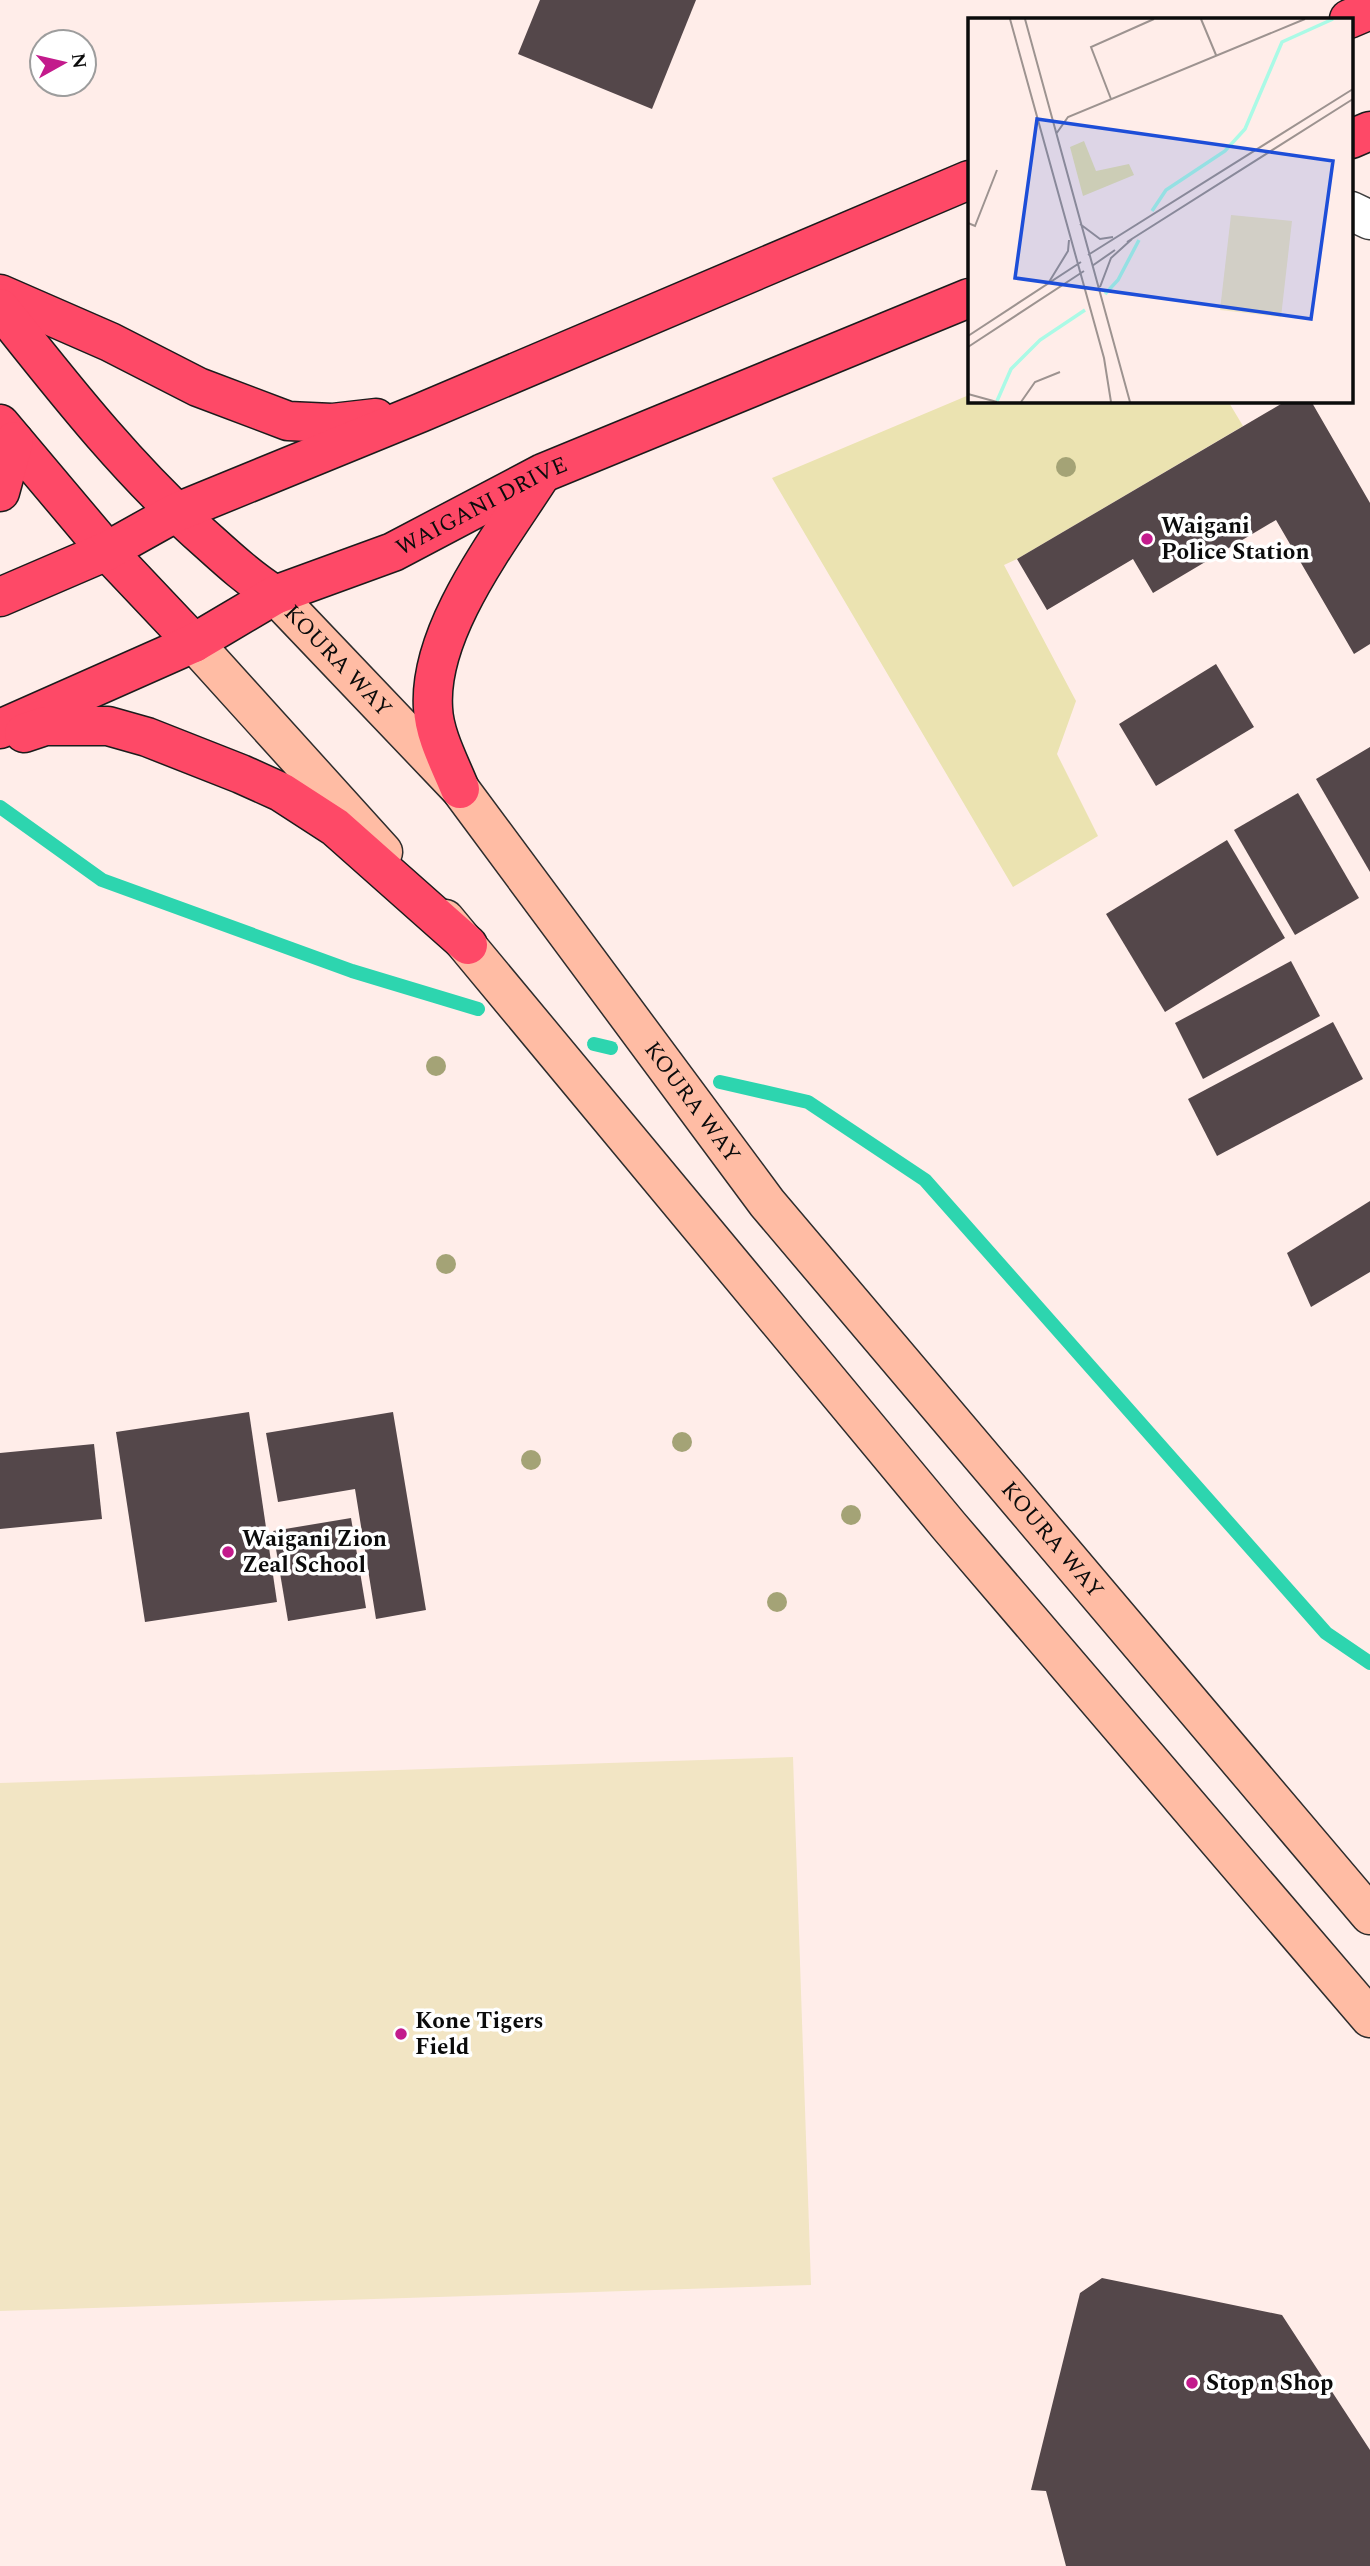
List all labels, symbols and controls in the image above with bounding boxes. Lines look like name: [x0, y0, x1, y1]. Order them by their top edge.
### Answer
inset map: [968, 18, 1352, 402]
north arrow: [28, 28, 98, 98]
text: N: [63, 51, 94, 71]
street label: WAIGANI DRIVE: [390, 447, 573, 565]
place label: Waigani Police Station: [1161, 509, 1310, 570]
marker: Waigani Police Station: [1139, 531, 1155, 547]
street label: KOURA WAY: [275, 597, 400, 725]
street label: KOURA WAY: [635, 1034, 749, 1171]
street label: KOURA WAY: [992, 1474, 1112, 1606]
place label: Waigani Zion Zeal School: [242, 1522, 387, 1583]
marker: Waigani Zion Zeal School: [220, 1544, 236, 1560]
place label: Kone Tigers Field: [415, 2004, 544, 2065]
marker: Kone Tigers Field: [393, 2026, 409, 2042]
place label: Stop n Shop: [1206, 2366, 1333, 2401]
marker: Stop n Shop: [1184, 2375, 1200, 2391]

